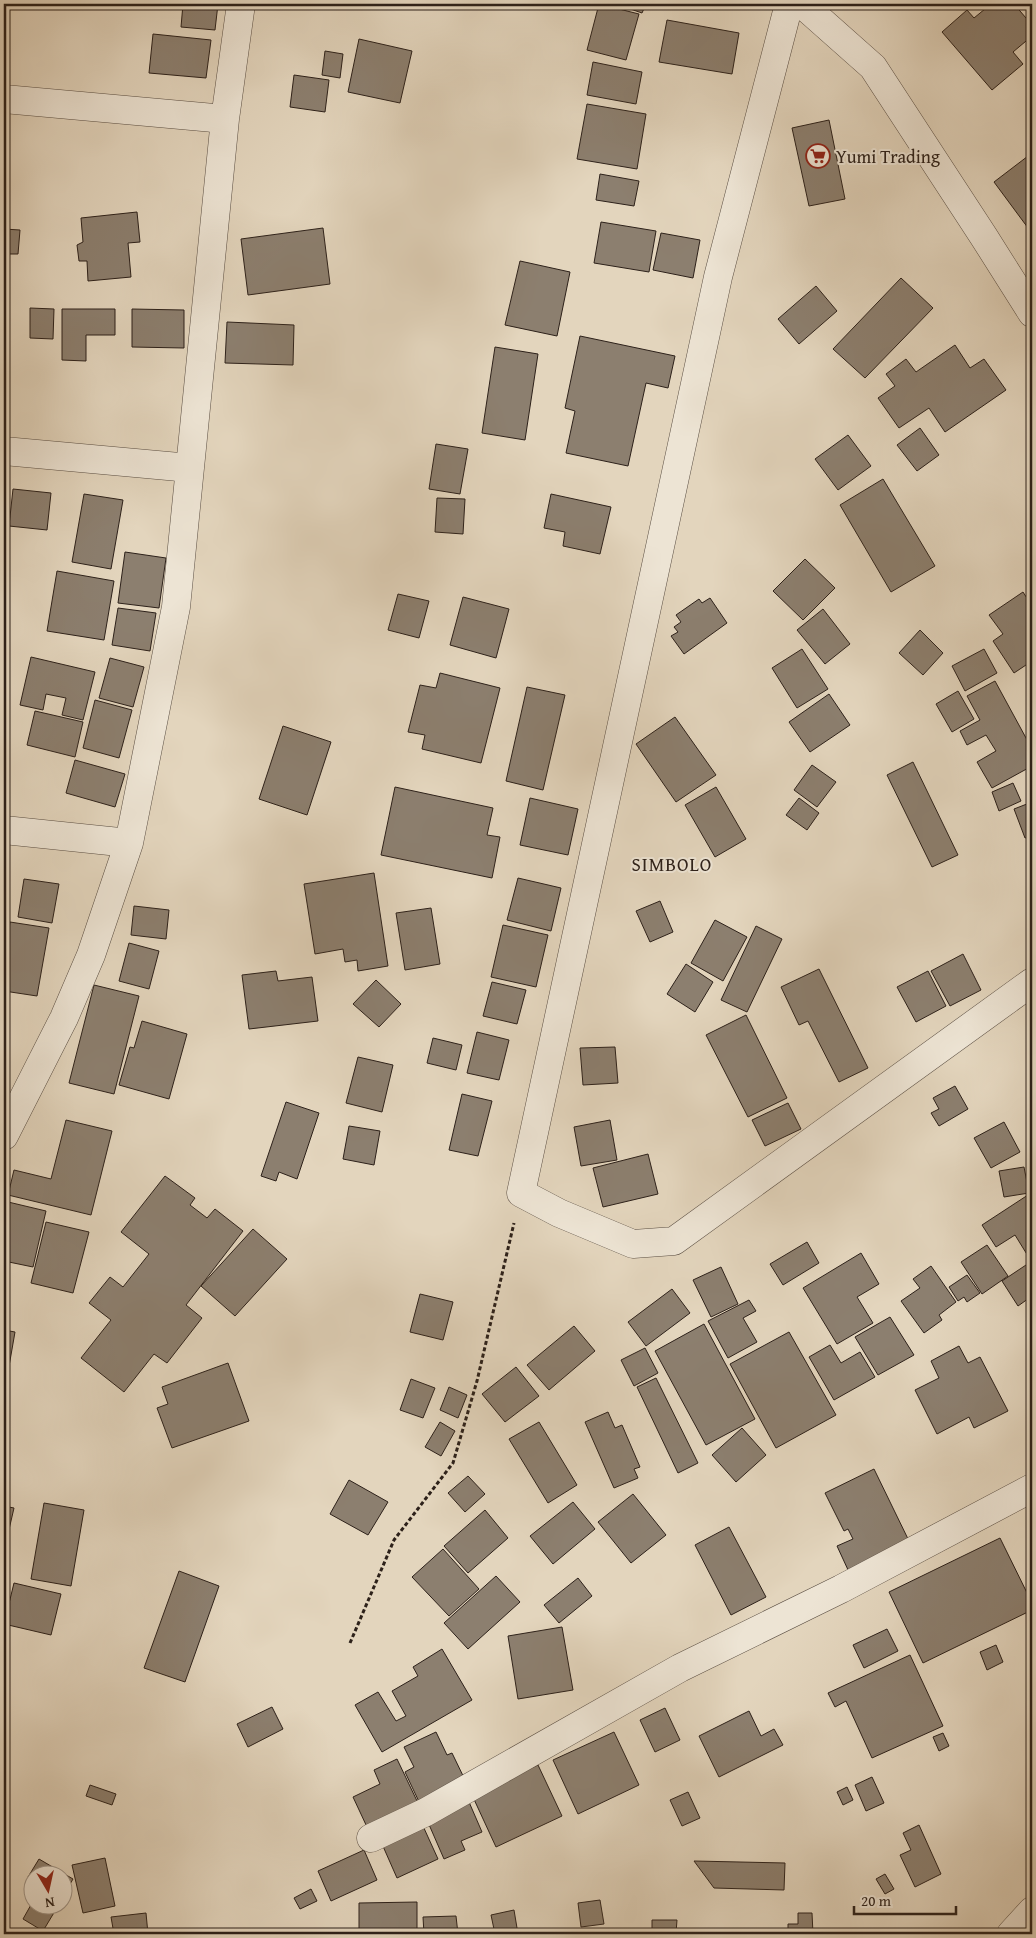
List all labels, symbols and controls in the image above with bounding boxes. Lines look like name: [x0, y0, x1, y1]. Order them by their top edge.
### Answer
supermarket icon: Yumi Trading: [805, 143, 831, 169]
place label: Yumi Trading: [836, 143, 940, 170]
district label: SIMBOLO: [632, 850, 712, 878]
north arrow: [22, 1866, 72, 1916]
scale bar: [854, 1883, 956, 1915]
text: 20 m: [861, 1890, 892, 1911]
text: N: [43, 1892, 56, 1914]

